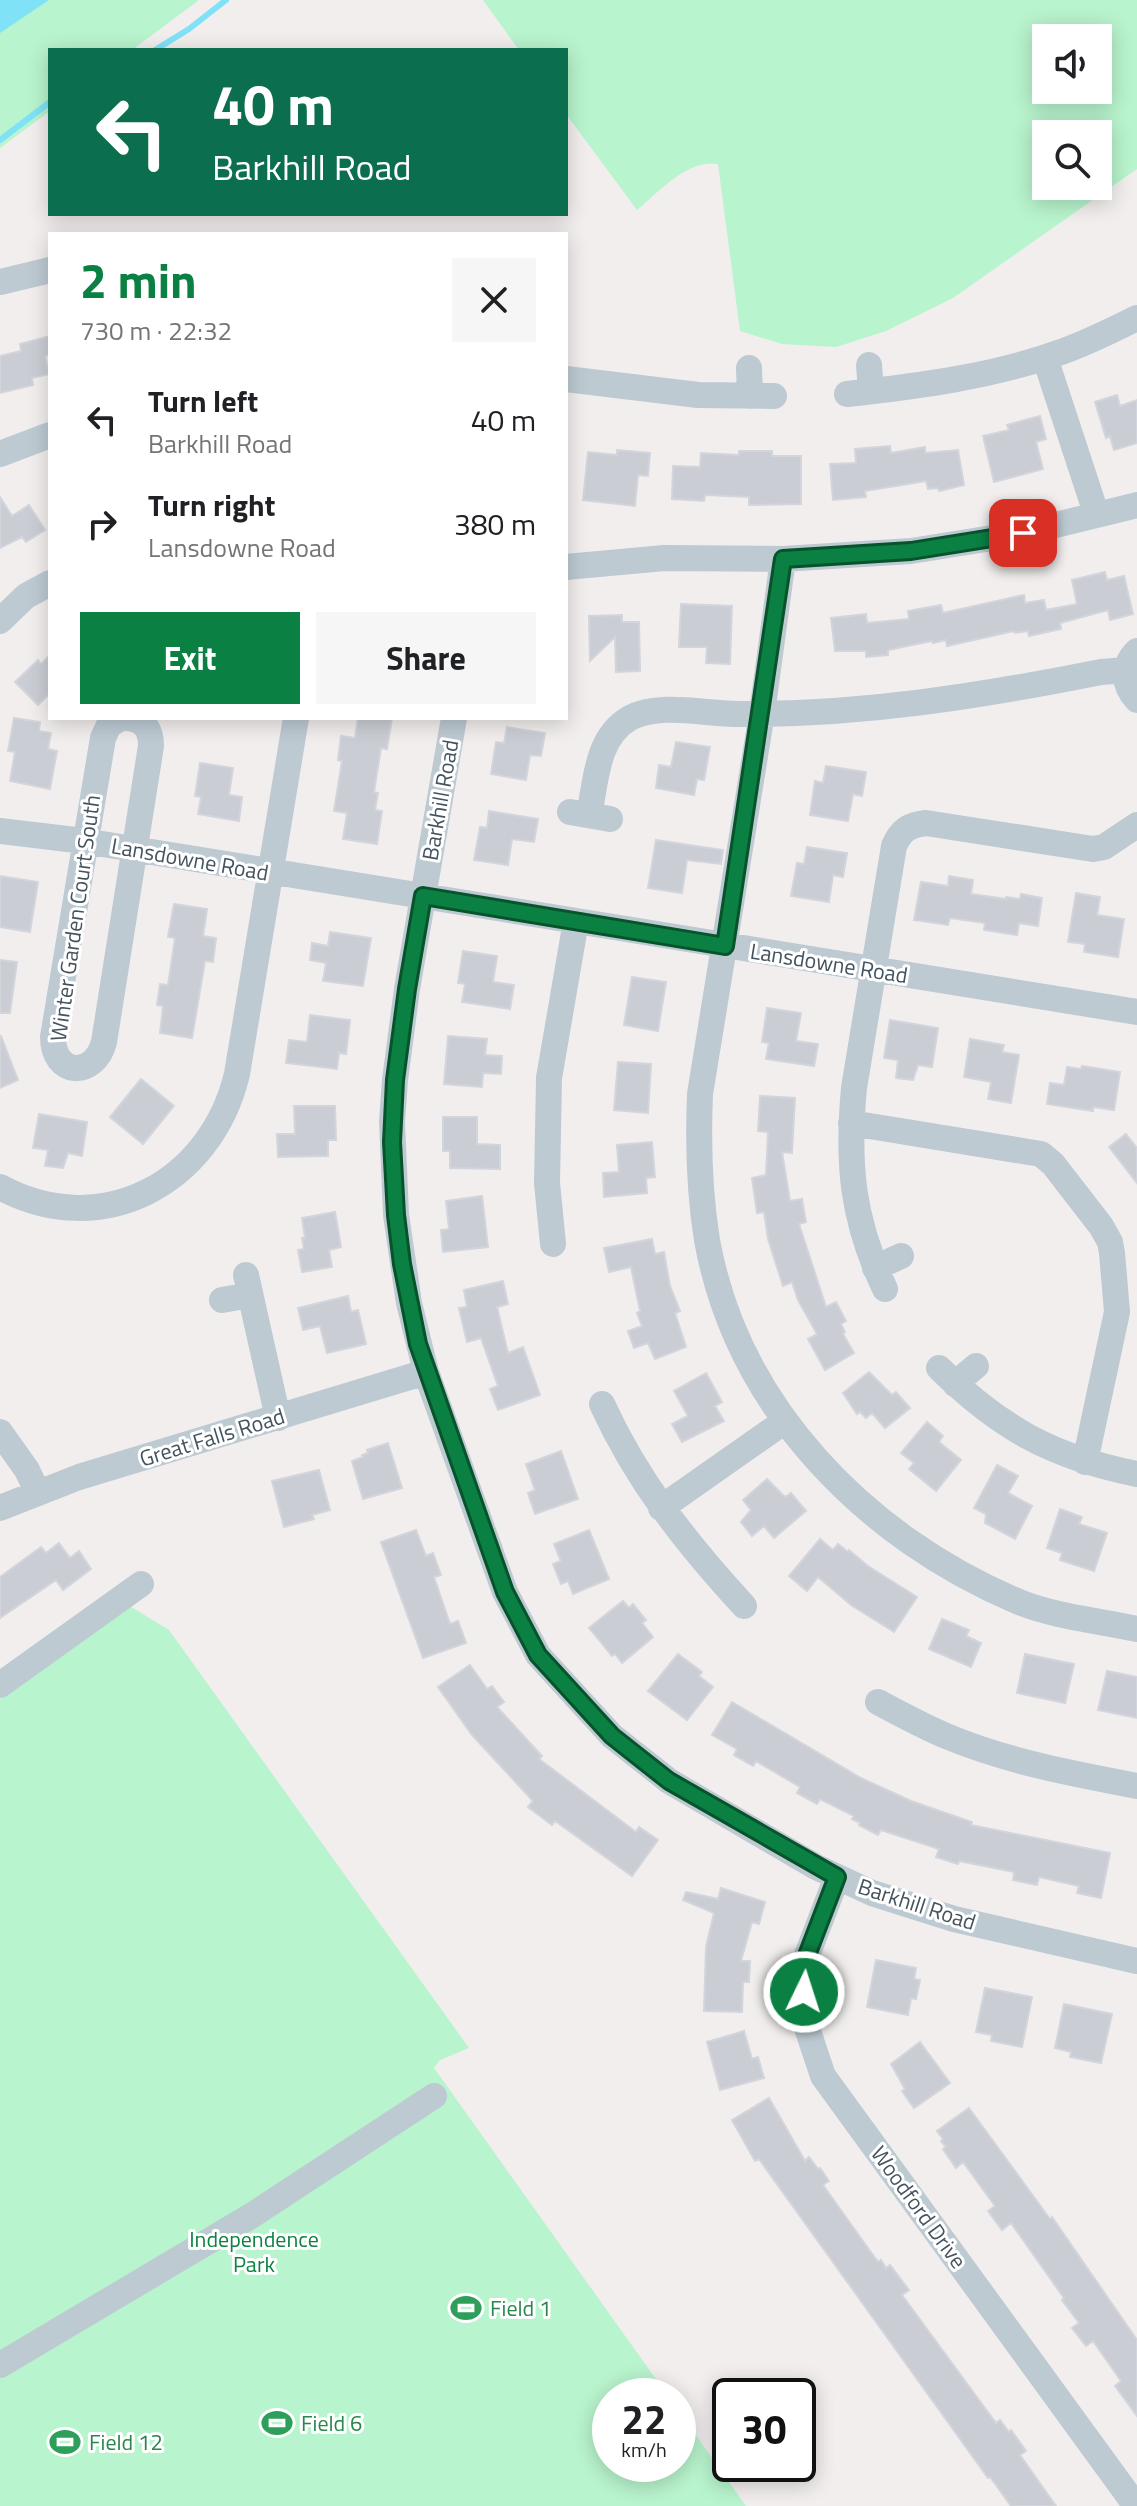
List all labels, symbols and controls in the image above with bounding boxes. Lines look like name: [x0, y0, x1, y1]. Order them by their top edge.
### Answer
map controls: [1032, 24, 1112, 200]
button: sound: [1032, 24, 1112, 104]
text: 40 m: [212, 62, 334, 147]
icon: left: [80, 80, 184, 184]
button: search: [1032, 120, 1112, 200]
text: Barkhill Road: [212, 139, 412, 194]
text: 2 min: [80, 244, 197, 317]
button: close: [452, 258, 536, 342]
text: 730 m · 22:32: [80, 311, 232, 350]
text: Turn left: [148, 378, 258, 424]
text: 40 m: [471, 397, 536, 443]
icon: left: [80, 398, 124, 442]
text: Barkhill Road: [148, 424, 292, 463]
text: Turn right: [148, 482, 276, 528]
pin: [989, 499, 1057, 567]
text: 380 m: [454, 501, 536, 547]
icon: right: [80, 502, 124, 546]
icon: arrive: [1001, 511, 1045, 555]
text: Lansdowne Road: [148, 528, 336, 567]
button: Exit: [80, 612, 300, 704]
button: Share: [316, 612, 536, 704]
street label: Barkhill Road: [413, 737, 467, 863]
street label: Winter Garden Court South: [41, 793, 109, 1043]
street label: Lansdowne Road: [109, 828, 271, 890]
street label: Lansdowne Road: [748, 934, 910, 992]
street label: Great Falls Road: [135, 1399, 289, 1475]
street label: Barkhill Road: [854, 1869, 980, 1939]
position arrow: [762, 1950, 846, 2034]
street label: Woodford Drive: [863, 2139, 975, 2275]
park label: Independence Park: [189, 2222, 319, 2281]
sports icon: Field 1: [449, 2291, 483, 2325]
place label: Field 1: [490, 2291, 551, 2325]
speed limit sign: 30: [712, 2378, 816, 2482]
text: 22: [622, 2389, 666, 2450]
sports icon: Field 6: [260, 2406, 294, 2440]
place label: Field 6: [301, 2406, 362, 2440]
sports icon: Field 12: [48, 2425, 82, 2459]
place label: Field 12: [89, 2425, 163, 2459]
text: km/h: [621, 2434, 667, 2465]

